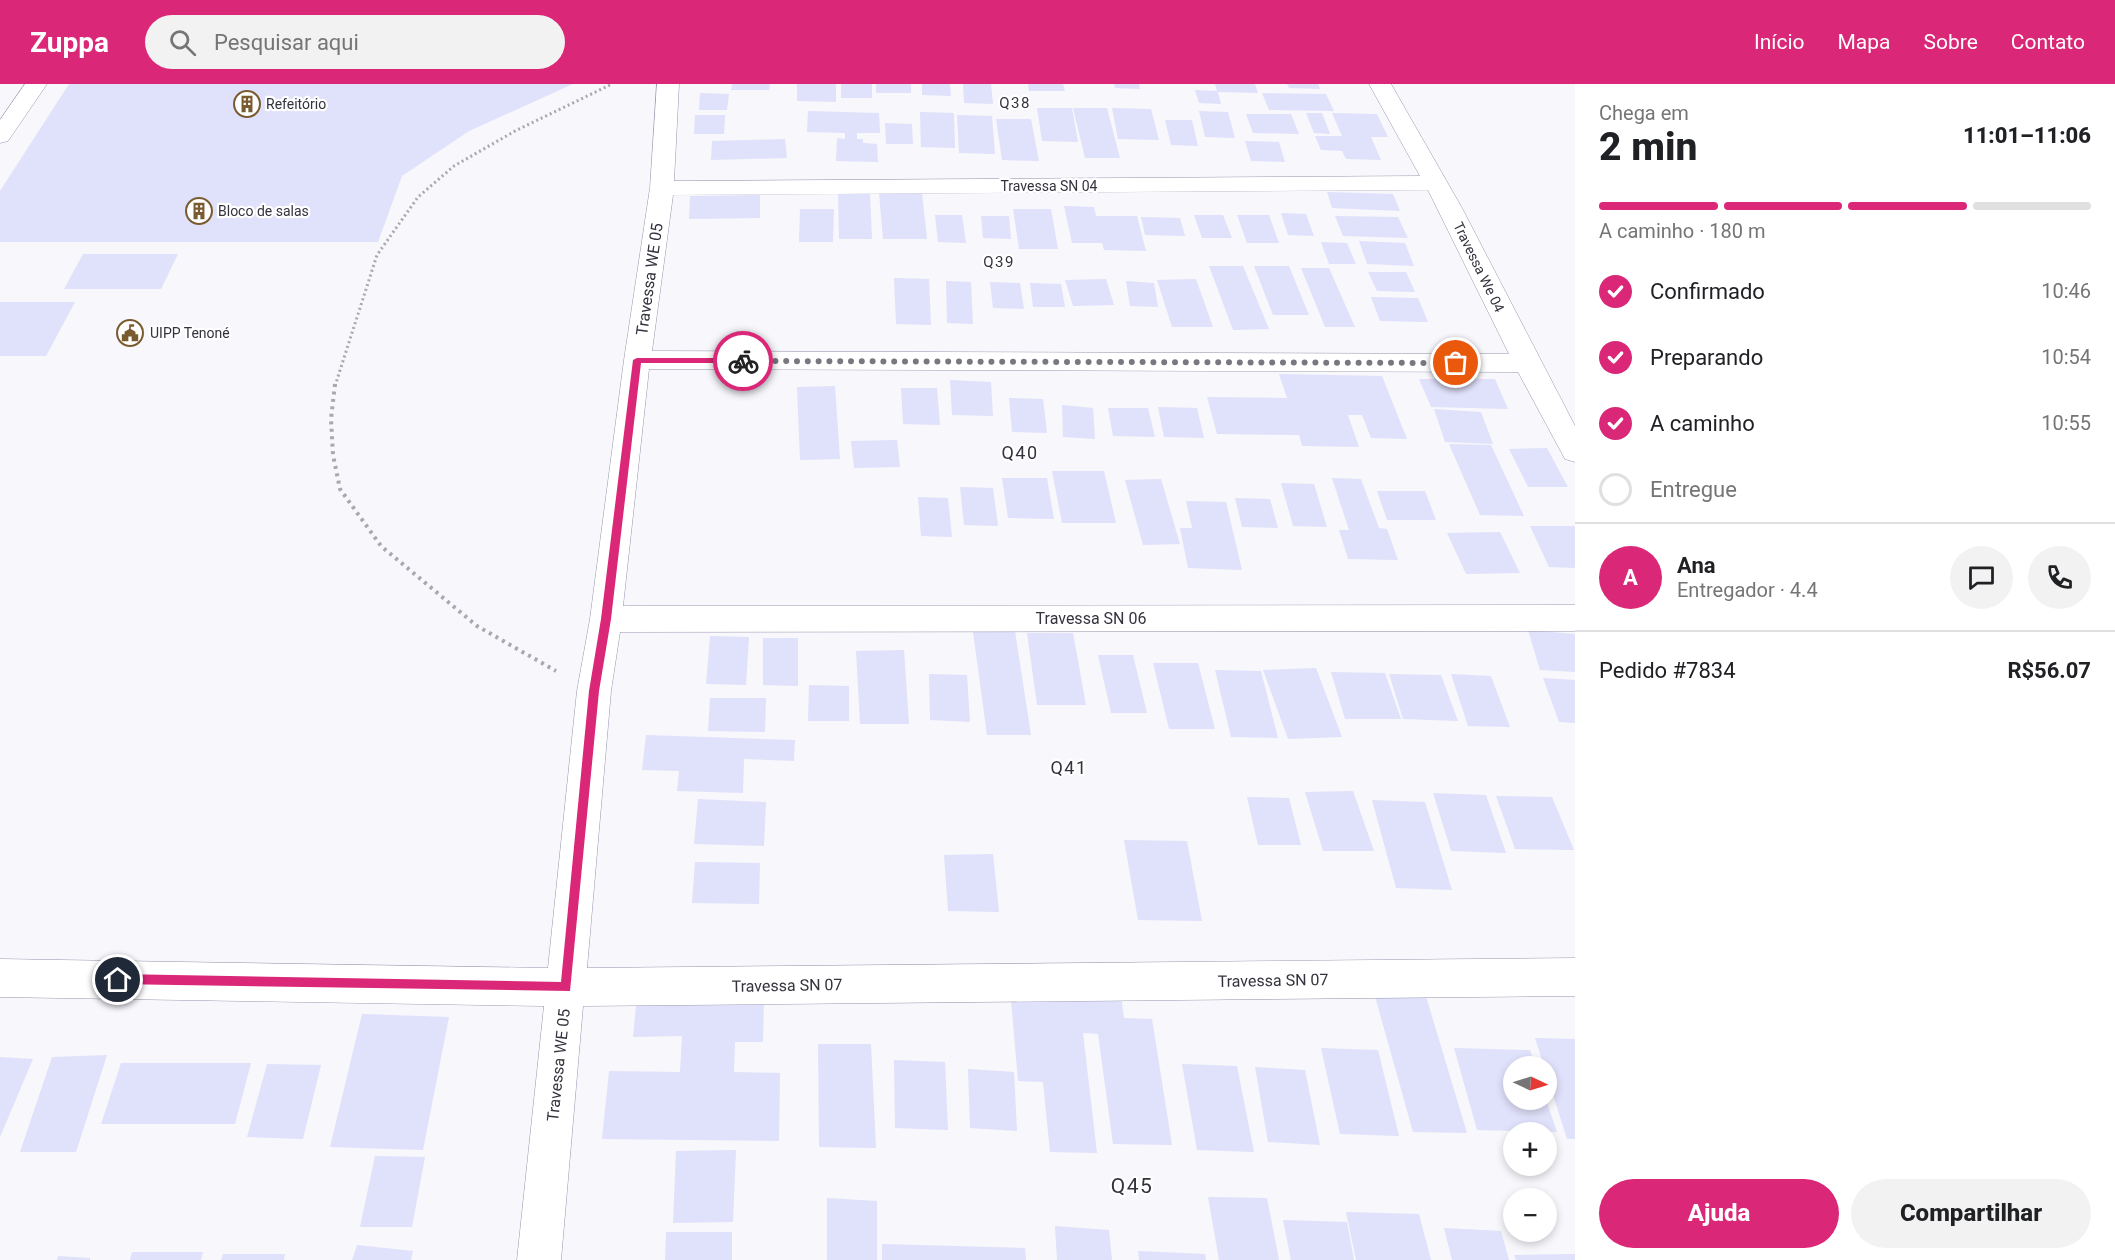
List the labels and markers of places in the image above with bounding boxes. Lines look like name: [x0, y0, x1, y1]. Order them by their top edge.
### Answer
building icon: Refeitório: [232, 89, 262, 119]
place label: Refeitório: [266, 96, 326, 112]
building icon: Bloco de salas: [184, 196, 214, 226]
place label: Bloco de salas: [218, 203, 309, 219]
public building icon: UIPP Tenoné: [115, 318, 145, 348]
place label: UIPP Tenoné: [150, 325, 230, 341]
pin: [1430, 337, 1481, 388]
pin: [92, 954, 143, 1005]

